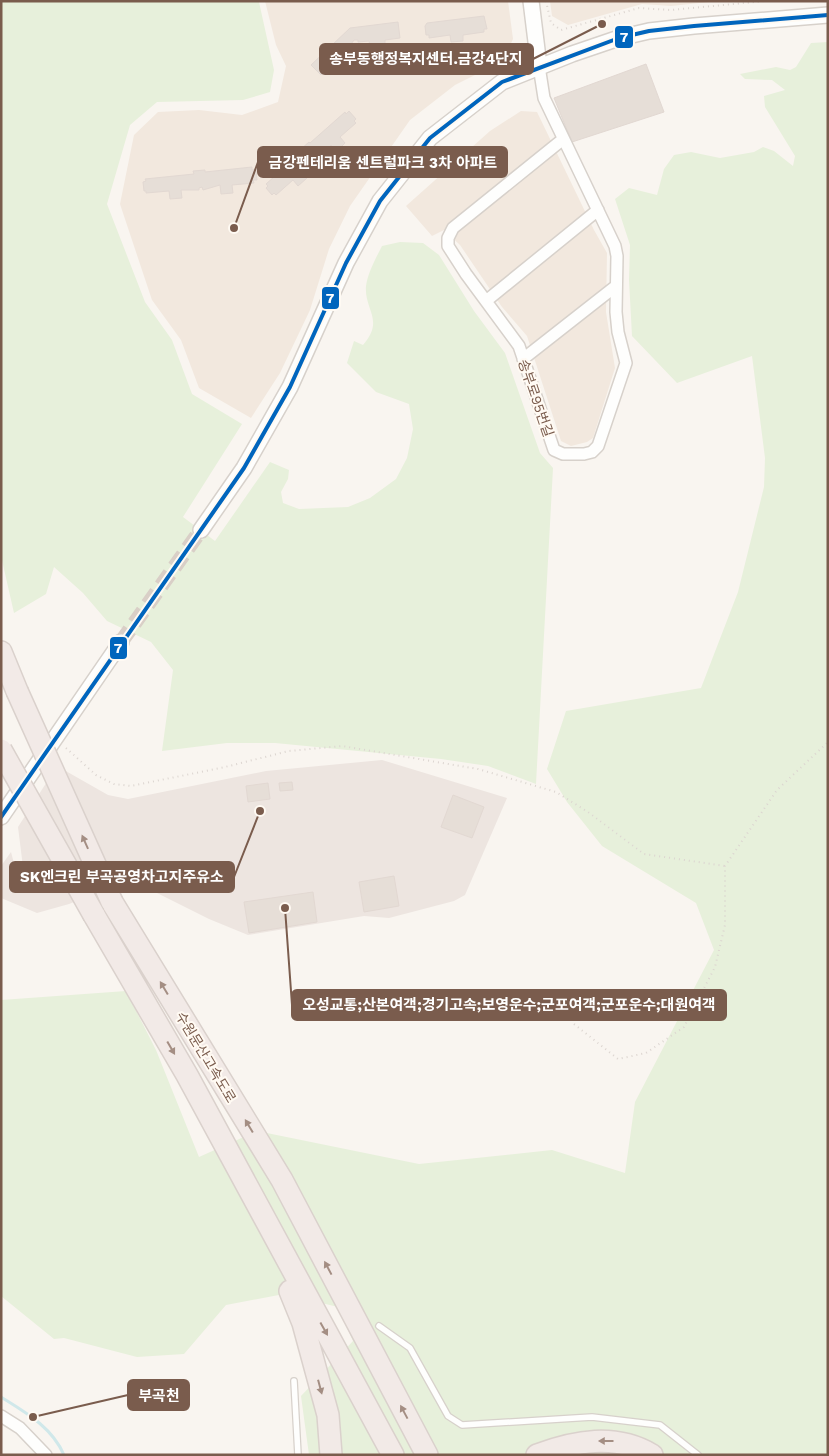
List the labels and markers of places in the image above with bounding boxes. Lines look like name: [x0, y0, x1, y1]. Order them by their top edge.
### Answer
callout: 송부동행정복지센터.금강4단지: [320, 44, 533, 74]
callout: 금강펜테리움 센트럴파크 3차 아파트: [258, 147, 507, 177]
callout: SK엔크린 부곡공영차고지주유소: [10, 862, 234, 892]
callout: 오성교통;산본여객;경기고속;보영운수;군포여객;군포운수;대원여객: [292, 990, 726, 1020]
callout: 부곡천: [128, 1380, 189, 1410]

